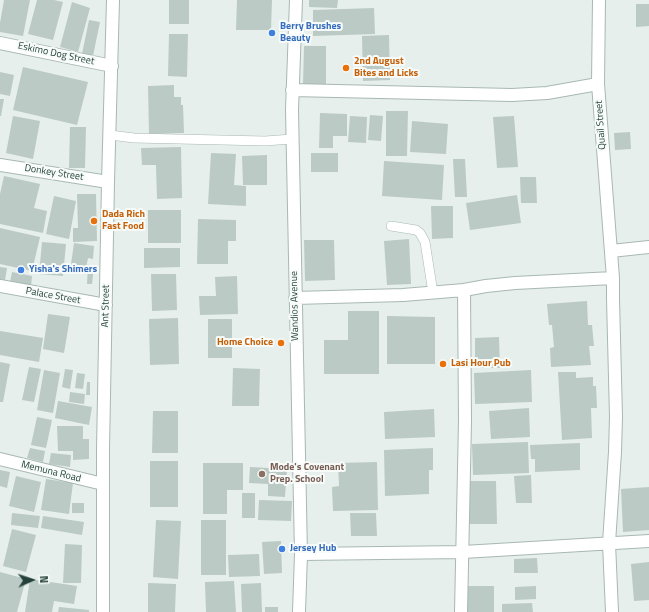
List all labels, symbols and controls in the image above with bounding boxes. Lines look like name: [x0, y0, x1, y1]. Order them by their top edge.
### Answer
place label: Berry Brushes Beauty: [280, 21, 341, 44]
marker: Berry Brushes Beauty: [267, 28, 277, 38]
street label: Eskimo Dog Street: [17, 40, 95, 68]
place label: 2nd August Bites and Licks: [354, 56, 418, 80]
marker: 2nd August Bites and Licks: [341, 63, 351, 73]
street label: Quail Street: [593, 100, 609, 150]
street label: Donkey Street: [24, 162, 84, 184]
place label: Dada Rich Fast Food: [102, 209, 145, 232]
marker: Dada Rich Fast Food: [89, 216, 99, 226]
place label: Yisha's Shimers: [29, 264, 97, 276]
marker: Yisha's Shimers: [16, 265, 26, 275]
street label: Wandios Avenue: [288, 271, 302, 341]
street label: Palace Street: [25, 285, 81, 307]
street label: Ant Street: [100, 285, 112, 327]
place label: Home Choice: [217, 337, 273, 349]
marker: Home Choice: [276, 338, 286, 348]
place label: Lasi Hour Pub: [451, 358, 511, 370]
marker: Lasi Hour Pub: [438, 359, 448, 369]
street label: Memuna Road: [20, 459, 82, 485]
place label: Mode's Covenant Prep. School: [270, 462, 344, 486]
marker: Mode's Covenant Prep. School: [257, 469, 267, 479]
place label: Jersey Hub: [290, 543, 336, 555]
marker: Jersey Hub: [277, 544, 287, 554]
north arrow: [12, 560, 52, 600]
text: N: [36, 575, 52, 584]

